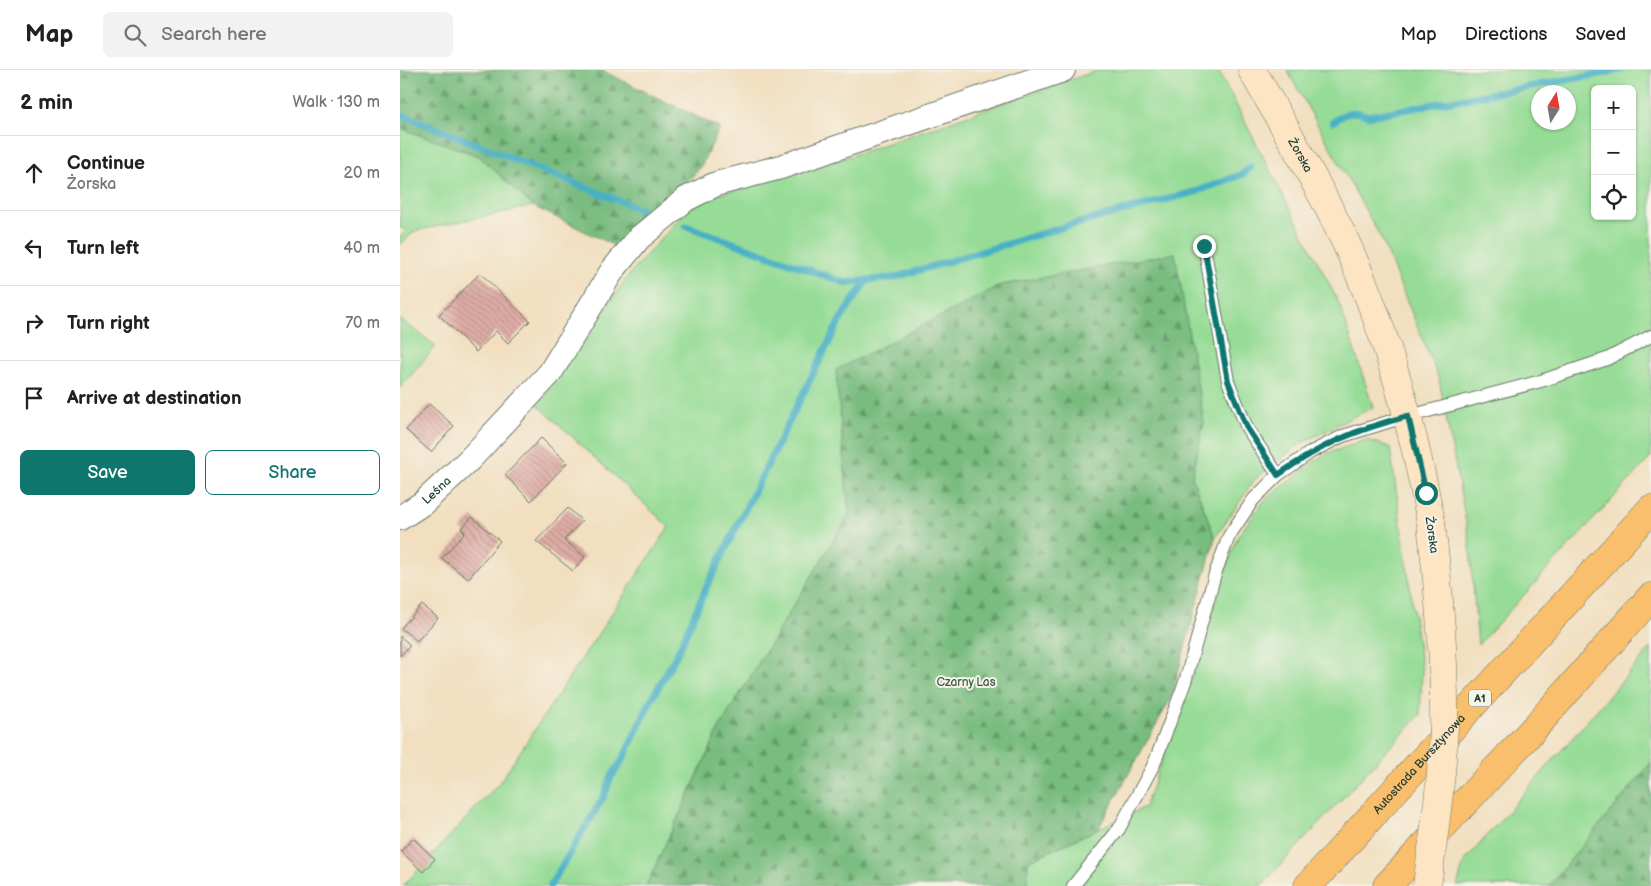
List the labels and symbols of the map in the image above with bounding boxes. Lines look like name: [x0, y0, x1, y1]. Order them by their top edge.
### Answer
north arrow: [1531, 85, 1576, 130]
street label: Żorska: [1284, 134, 1316, 175]
route end: [1193, 235, 1216, 258]
street label: Leśna: [419, 473, 455, 508]
route start: [1415, 482, 1438, 505]
street label: Żorska: [1421, 515, 1443, 555]
park label: Czarny Las: [936, 675, 996, 690]
road number: A1: [1469, 690, 1491, 706]
street label: Autostrada Bursztynowa: [1370, 711, 1469, 817]

